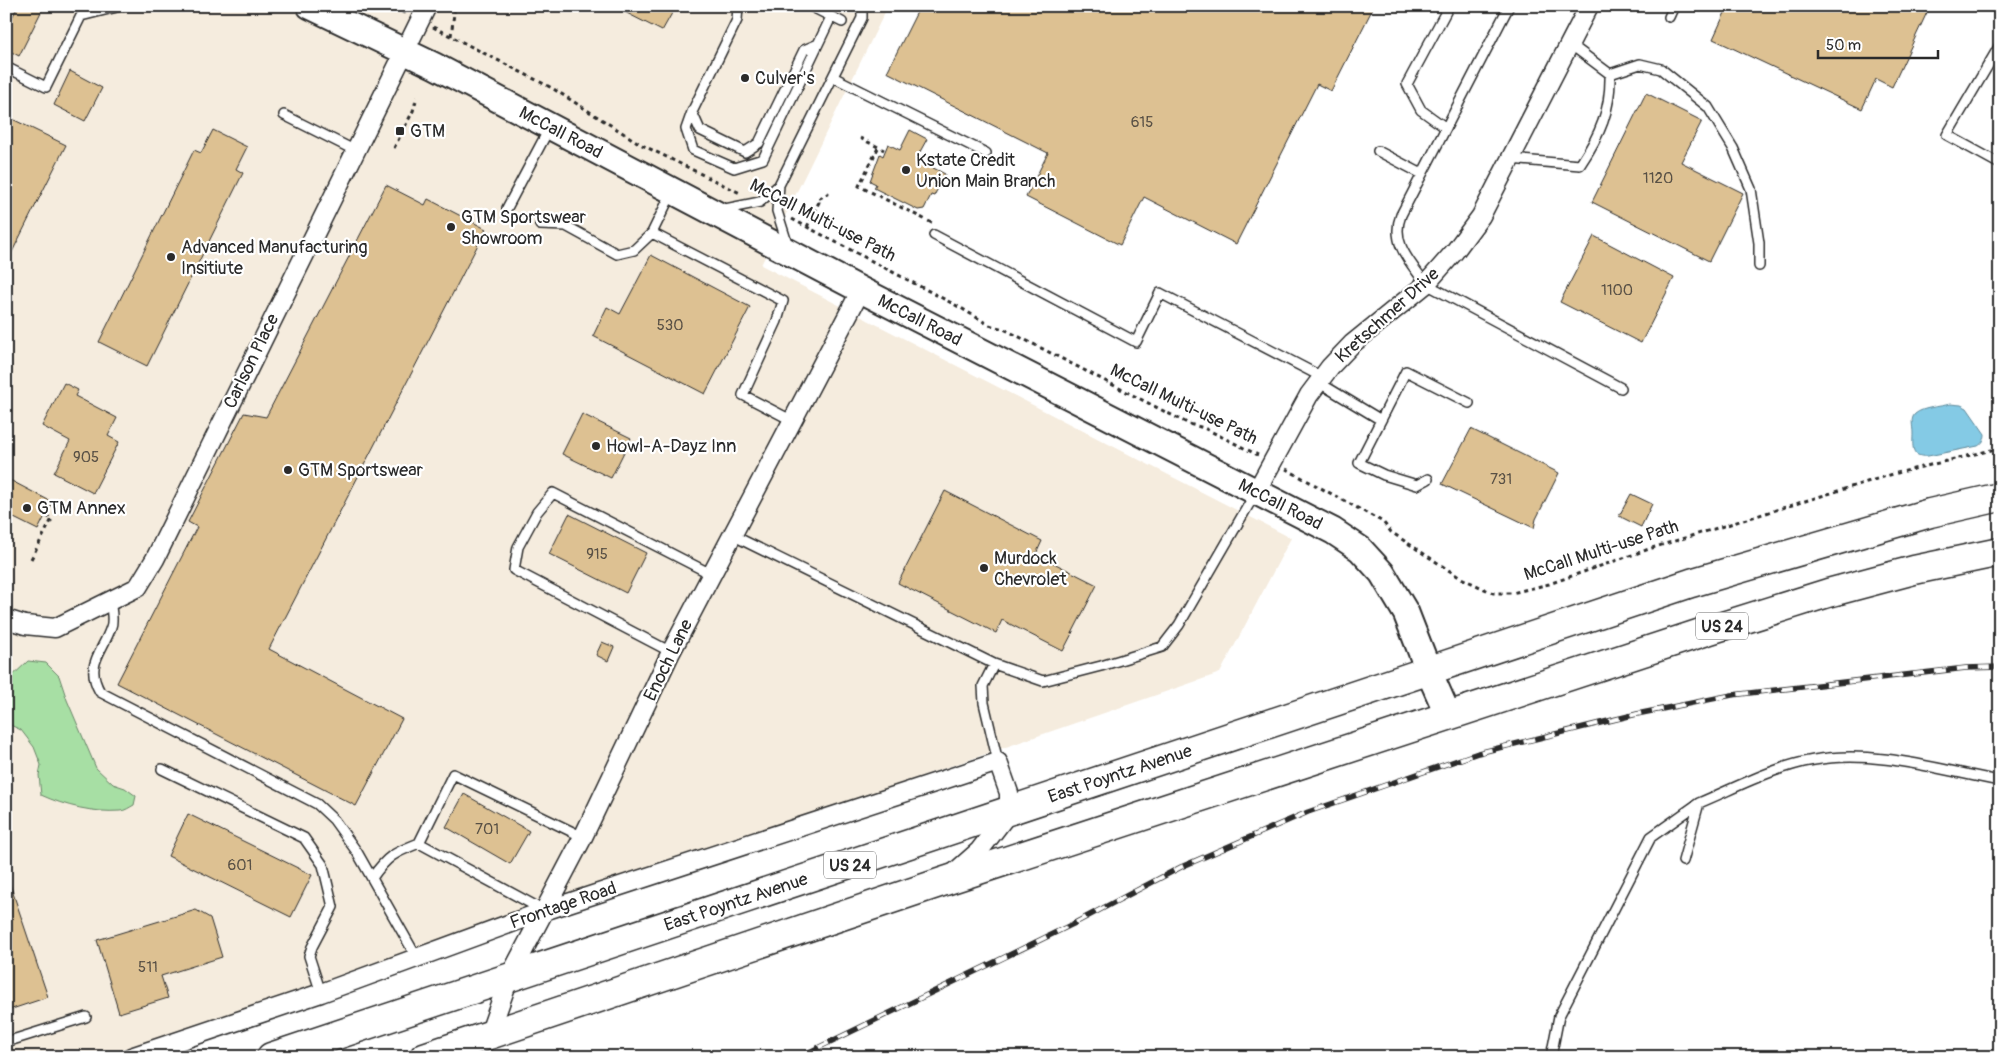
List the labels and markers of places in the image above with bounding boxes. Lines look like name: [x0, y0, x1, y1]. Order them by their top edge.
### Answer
place label: Culver's: [755, 67, 814, 90]
marker: Culver's: [739, 72, 751, 84]
place label: GTM: [410, 120, 445, 143]
marker: GTM: [394, 125, 406, 137]
place label: Kstate Credit Union Main Branch: [916, 149, 1056, 193]
marker: Kstate Credit Union Main Branch: [900, 164, 912, 176]
place label: GTM Sportswear Showroom: [461, 206, 587, 250]
marker: GTM Sportswear Showroom: [445, 221, 457, 233]
place label: Advanced Manufacturing Insitiute: [181, 236, 368, 280]
marker: Advanced Manufacturing Insitiute: [165, 251, 177, 263]
place label: Howl-A-Dayz Inn: [606, 435, 736, 458]
marker: Howl-A-Dayz Inn: [590, 440, 602, 452]
place label: GTM Sportswear: [298, 459, 424, 482]
marker: GTM Sportswear: [282, 464, 294, 476]
place label: GTM Annex: [37, 497, 126, 520]
marker: GTM Annex: [21, 502, 33, 514]
place label: Murdock Chevrolet: [994, 547, 1067, 591]
marker: Murdock Chevrolet: [978, 562, 990, 574]

